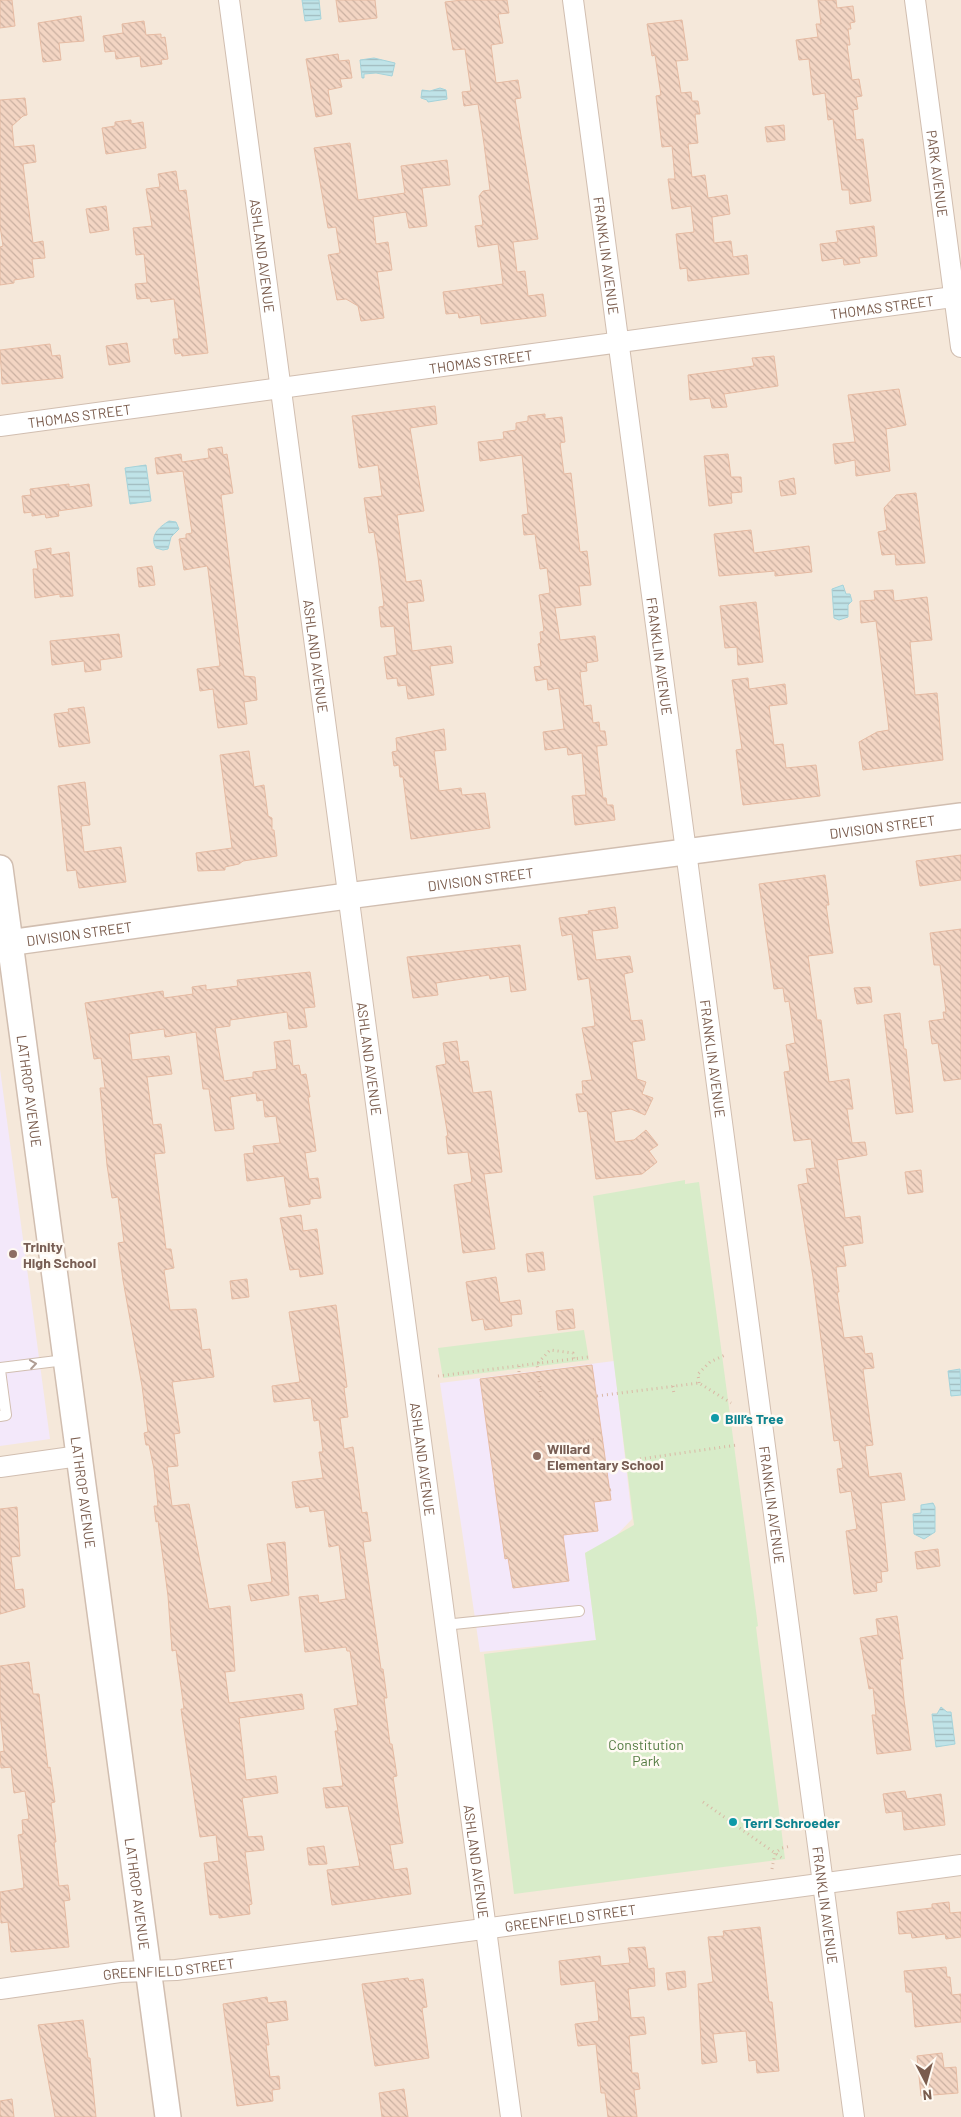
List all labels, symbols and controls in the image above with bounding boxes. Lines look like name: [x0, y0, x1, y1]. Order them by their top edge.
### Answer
street label: PARK AVENUE: [924, 129, 952, 218]
street label: FRANKLIN AVENUE: [591, 196, 623, 316]
street label: ASHLAND AVENUE: [247, 198, 279, 314]
street label: THOMAS STREET: [829, 291, 935, 322]
street label: THOMAS STREET: [428, 346, 533, 376]
street label: THOMAS STREET: [26, 400, 132, 431]
street label: FRANKLIN AVENUE: [644, 596, 676, 716]
street label: ASHLAND AVENUE: [300, 598, 332, 714]
street label: DIVISION STREET: [828, 811, 936, 842]
street label: DIVISION STREET: [427, 863, 534, 894]
street label: DIVISION STREET: [25, 917, 133, 949]
street label: FRANKLIN AVENUE: [697, 999, 730, 1119]
street label: ASHLAND AVENUE: [354, 1001, 386, 1117]
street label: LATHROP AVENUE: [14, 1034, 46, 1148]
place label: Trinity High School: [23, 1238, 96, 1271]
marker: Trinity High School: [7, 1248, 19, 1260]
one-way arrow: [29, 1359, 37, 1370]
street label: ASHLAND AVENUE: [407, 1401, 439, 1517]
place label: Bill’s Tree: [725, 1410, 784, 1427]
marker: Bill’s Tree: [709, 1412, 721, 1424]
street label: LATHROP AVENUE: [68, 1435, 100, 1550]
place label: Willard Elementary School: [547, 1440, 664, 1473]
street label: FRANKLIN AVENUE: [756, 1445, 789, 1565]
marker: Willard Elementary School: [531, 1450, 543, 1462]
park label: Constitution Park: [608, 1736, 684, 1769]
street label: ASHLAND AVENUE: [461, 1804, 493, 1919]
place label: Terri Schroeder: [743, 1814, 840, 1831]
marker: Terri Schroeder: [727, 1816, 739, 1828]
street label: LATHROP AVENUE: [122, 1837, 154, 1951]
street label: FRANKLIN AVENUE: [810, 1845, 842, 1965]
street label: GREENFIELD STREET: [504, 1900, 637, 1934]
street label: GREENFIELD STREET: [102, 1954, 236, 1983]
north arrow: [901, 2057, 951, 2107]
text: N: [922, 2086, 933, 2104]

